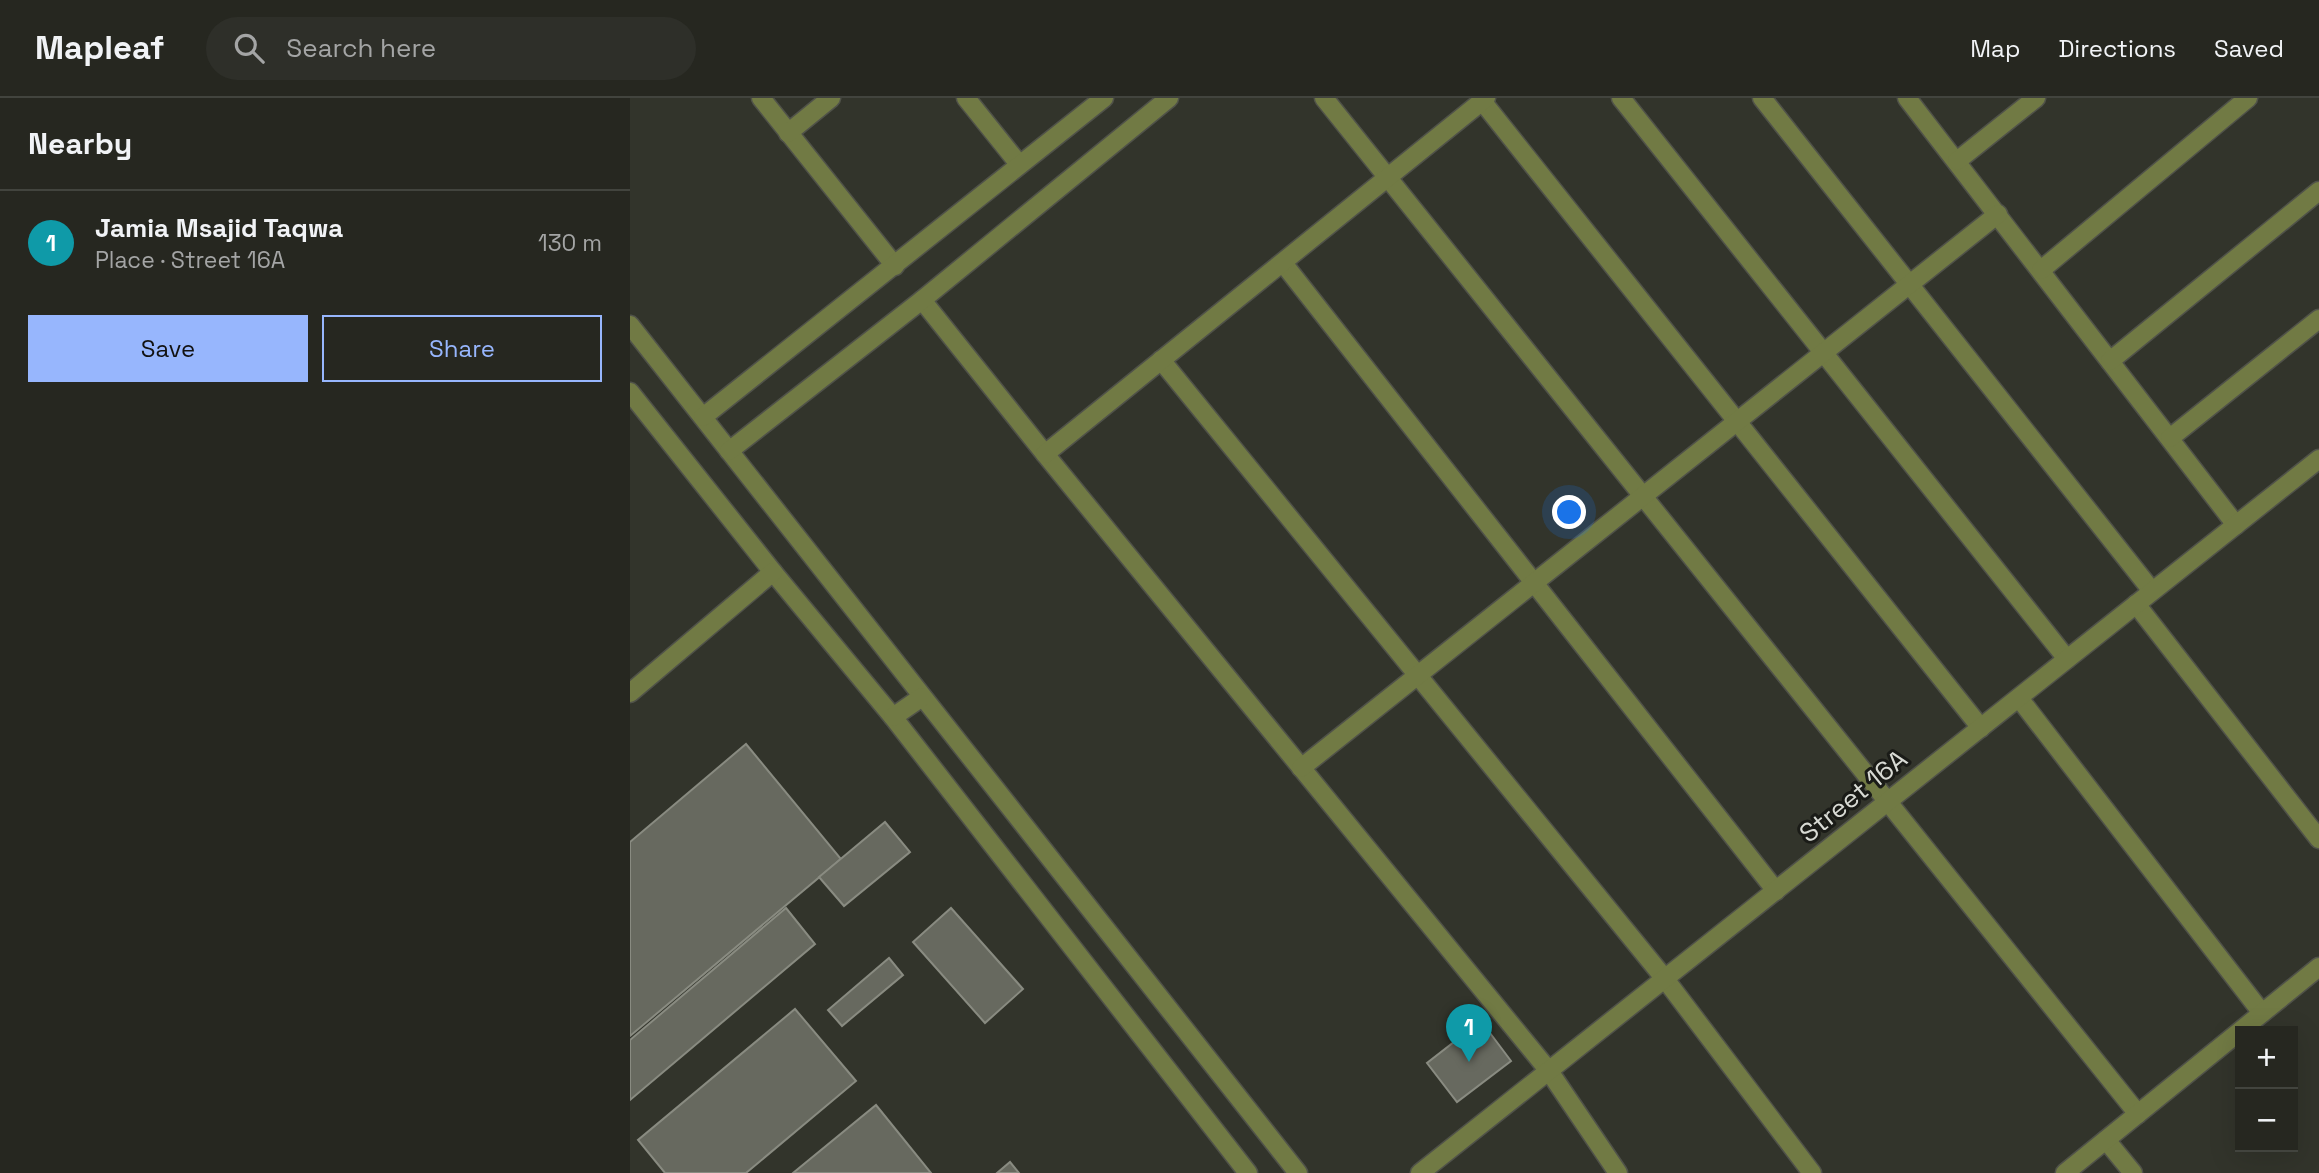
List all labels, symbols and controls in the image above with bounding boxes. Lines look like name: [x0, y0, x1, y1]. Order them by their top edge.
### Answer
search box: [206, 17, 696, 80]
text: Mapleaf: [35, 27, 164, 69]
icon: search: [230, 29, 268, 67]
text: Search here: [286, 31, 436, 65]
text: Map: [1970, 33, 2020, 64]
text: Directions: [2058, 33, 2176, 64]
text: Saved: [2214, 33, 2284, 64]
text: Nearby: [28, 124, 132, 163]
text: Jamia Msajid Taqwa: [95, 211, 343, 245]
text: 1: [46, 228, 56, 258]
text: 130 m: [538, 228, 602, 258]
text: Place · Street 16A: [95, 245, 285, 275]
button: Save: [28, 315, 308, 382]
button: Share: [322, 315, 602, 382]
your location: [1552, 495, 1586, 529]
street label: Street 16A: [1792, 742, 1914, 850]
pin: 1: [1446, 1004, 1492, 1062]
map controls: [2235, 1026, 2298, 1152]
button: +: [2235, 1026, 2298, 1089]
button: −: [2235, 1089, 2298, 1152]

